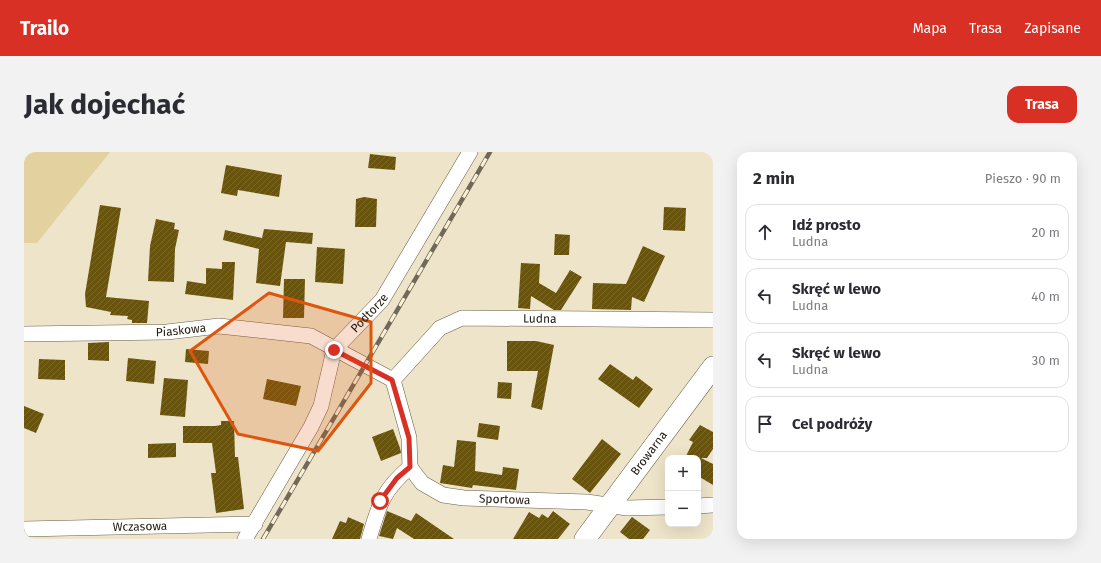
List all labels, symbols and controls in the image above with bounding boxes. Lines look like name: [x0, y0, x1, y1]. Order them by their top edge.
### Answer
text: Trailo: [20, 17, 69, 40]
text: Mapa: [913, 20, 947, 37]
text: Trasa: [969, 20, 1002, 37]
text: Zapisane: [1024, 20, 1081, 37]
button: Trasa: [1007, 86, 1077, 123]
text: Jak dojechać: [24, 88, 185, 121]
text: 2 min: [753, 168, 795, 189]
text: Pieszo · 90 m: [985, 171, 1061, 186]
text: Idź prosto: [792, 216, 861, 234]
icon: ahead: [754, 221, 776, 243]
text: 20 m: [1032, 225, 1060, 240]
text: Ludna: [792, 234, 828, 249]
text: Skręć w lewo: [792, 280, 881, 298]
icon: left: [754, 285, 776, 307]
text: 40 m: [1031, 289, 1060, 304]
street label: Podtorze: [348, 291, 391, 335]
text: Ludna: [792, 298, 828, 313]
street label: Ludna: [523, 311, 557, 326]
street label: Piaskowa: [156, 321, 207, 339]
route end: [325, 341, 343, 359]
text: Skręć w lewo: [792, 344, 881, 362]
icon: left: [754, 349, 776, 371]
text: 30 m: [1032, 353, 1060, 368]
text: Ludna: [792, 362, 828, 377]
icon: arrive: [754, 413, 776, 435]
text: Cel podróży: [792, 415, 872, 433]
street label: Browarna: [628, 428, 670, 478]
map controls: [665, 455, 701, 527]
button: +: [665, 455, 701, 491]
street label: Sportowa: [479, 491, 531, 507]
button: −: [665, 491, 701, 527]
route start: [371, 492, 389, 510]
street label: Wczasowa: [112, 519, 167, 534]

